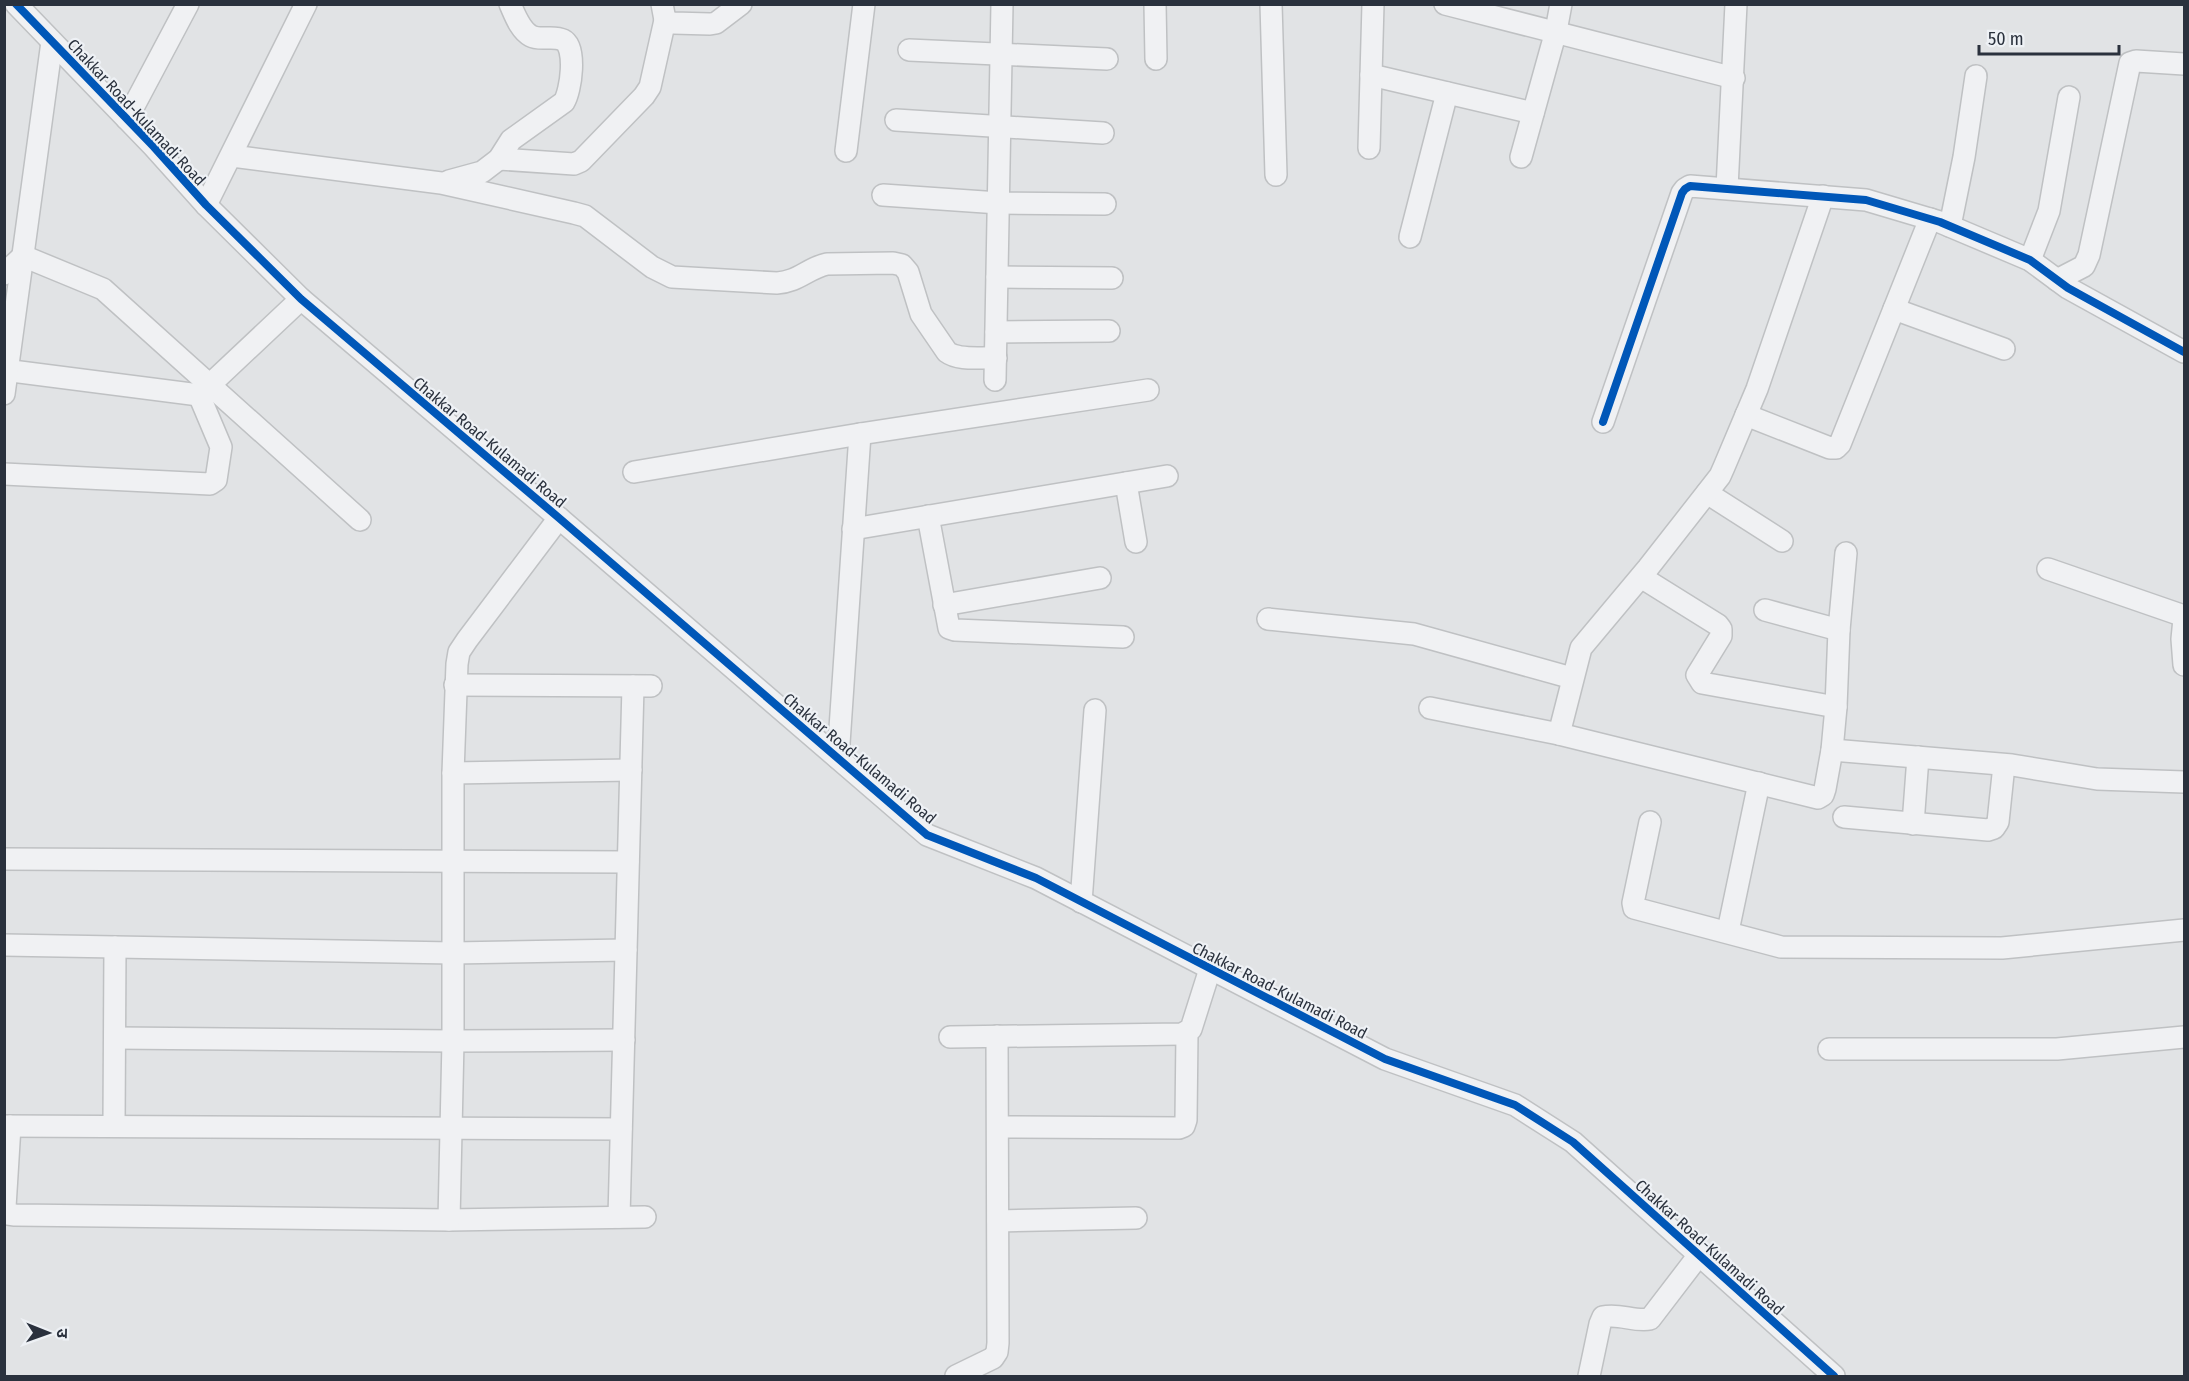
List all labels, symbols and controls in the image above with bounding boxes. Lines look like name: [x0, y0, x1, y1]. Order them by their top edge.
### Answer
scale bar: [1979, 18, 2118, 56]
text: 50 m: [1988, 28, 2024, 50]
street label: Chakkar Road-Kulamadi Road: [64, 35, 210, 190]
street label: Chakkar Road-Kulamadi Road: [409, 373, 570, 512]
street label: Chakkar Road-Kulamadi Road: [779, 689, 940, 828]
street label: Chakkar Road-Kulamadi Road: [1189, 938, 1370, 1043]
street label: Chakkar Road-Kulamadi Road: [1631, 1176, 1788, 1319]
north arrow: [18, 1303, 78, 1363]
text: उ: [53, 1328, 72, 1339]

